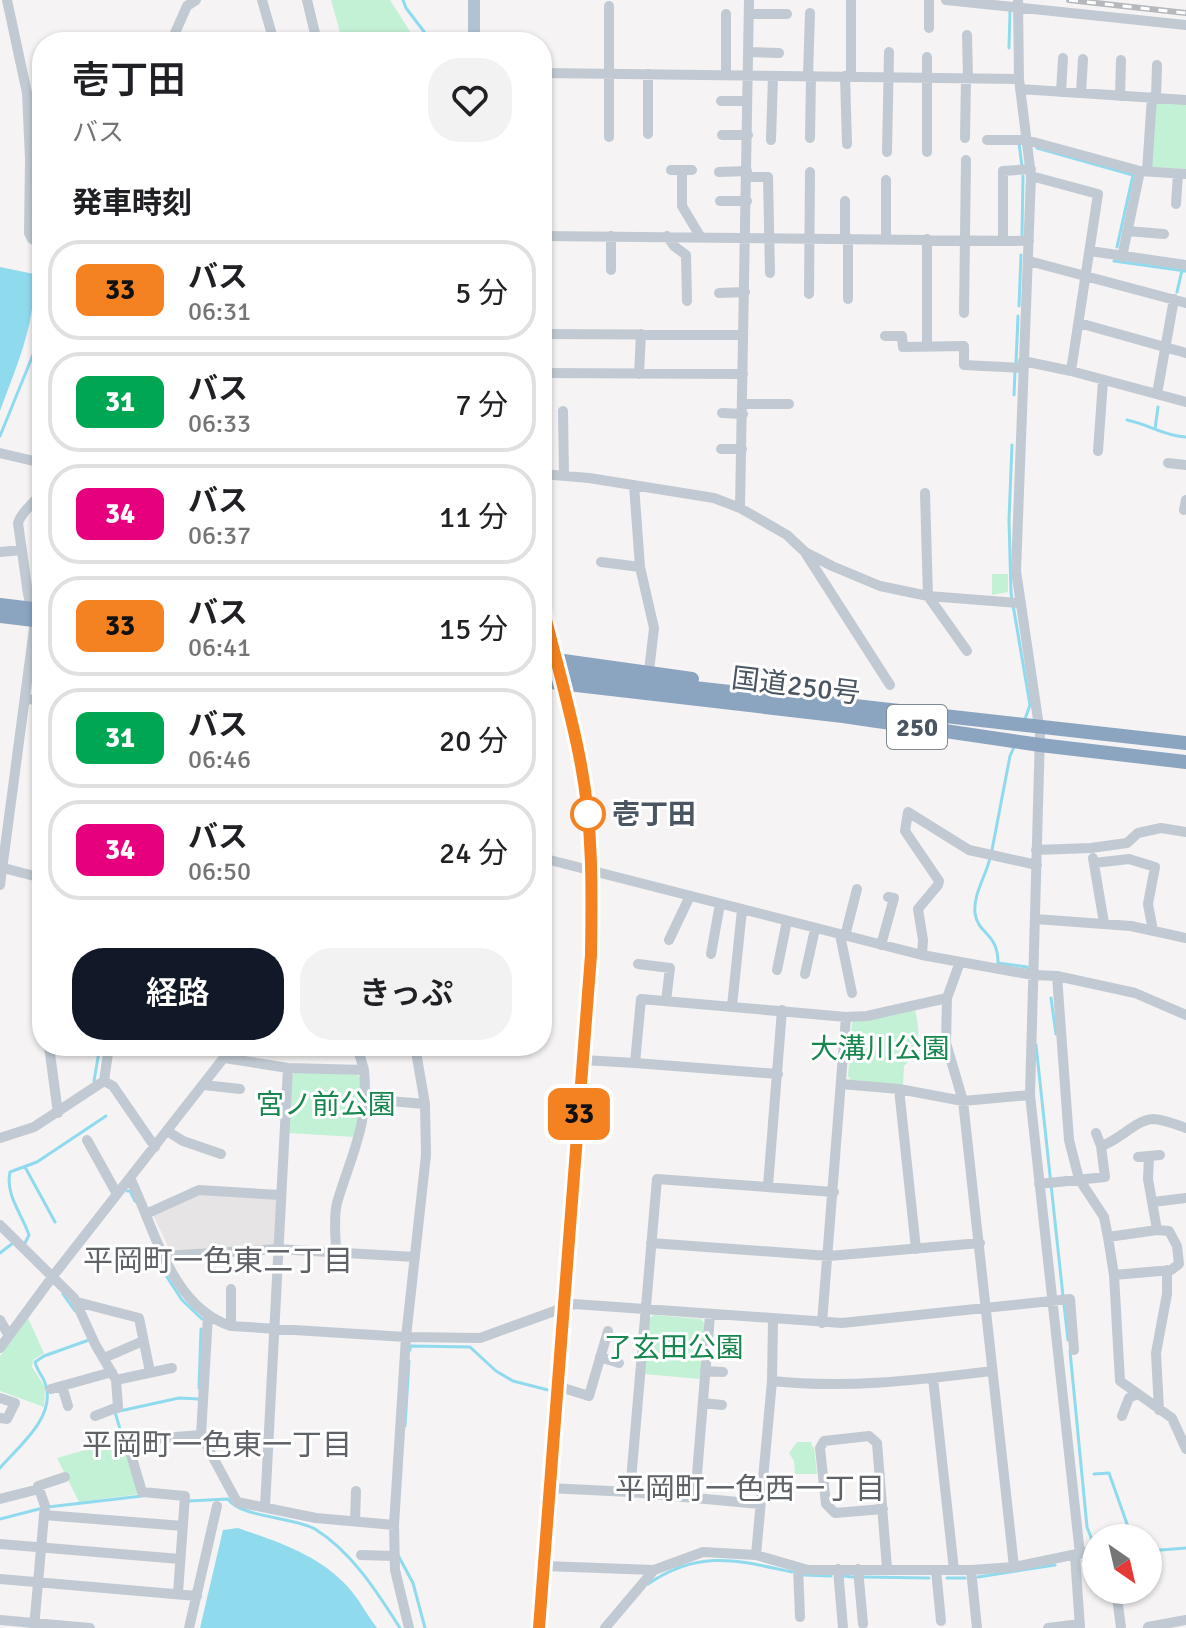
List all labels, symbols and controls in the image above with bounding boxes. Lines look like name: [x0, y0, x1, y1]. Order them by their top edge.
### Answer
text: 壱丁田: [72, 57, 186, 104]
button: heart: [428, 58, 512, 142]
text: バス: [72, 117, 124, 149]
text: 発車時刻: [72, 185, 192, 222]
text: バス: [188, 259, 248, 296]
text: 33: [105, 273, 135, 307]
text: 5 分: [455, 275, 508, 312]
text: 06:31: [188, 296, 251, 328]
text: バス: [188, 371, 248, 408]
text: 31: [105, 385, 135, 419]
text: 7 分: [455, 387, 508, 424]
text: 06:33: [188, 408, 251, 440]
text: バス: [188, 483, 248, 520]
text: 34: [105, 497, 135, 531]
text: 11 分: [439, 499, 508, 536]
text: 06:37: [188, 520, 251, 552]
text: バス: [188, 595, 248, 632]
text: 33: [105, 609, 135, 643]
text: 15 分: [439, 611, 508, 648]
text: 06:41: [188, 632, 251, 664]
street label: 国道250号: [730, 661, 862, 711]
road number: 250: [887, 705, 947, 749]
text: バス: [188, 707, 248, 744]
text: 31: [105, 721, 135, 755]
text: 20 分: [439, 723, 508, 760]
text: 06:46: [188, 744, 251, 776]
marker: 壱丁田: [571, 797, 605, 831]
place label: 壱丁田: [612, 798, 696, 832]
text: バス: [188, 819, 248, 856]
text: 34: [105, 833, 135, 867]
text: 24 分: [439, 835, 508, 872]
text: 06:50: [188, 856, 251, 888]
button: 経路: [72, 948, 284, 1040]
button: きっぷ: [300, 948, 512, 1040]
park label: 大溝川公園: [810, 1032, 950, 1066]
park label: 宮ノ前公園: [256, 1088, 396, 1122]
line badge: 33: [543, 1088, 615, 1140]
text: 33: [564, 1097, 594, 1131]
district label: 平岡町一色東二丁目: [83, 1243, 353, 1280]
park label: 了玄田公園: [604, 1331, 744, 1365]
district label: 平岡町一色東一丁目: [82, 1427, 352, 1464]
district label: 平岡町一色西一丁目: [615, 1471, 885, 1508]
north arrow: [1082, 1524, 1162, 1604]
map controls: [1082, 1524, 1162, 1604]

